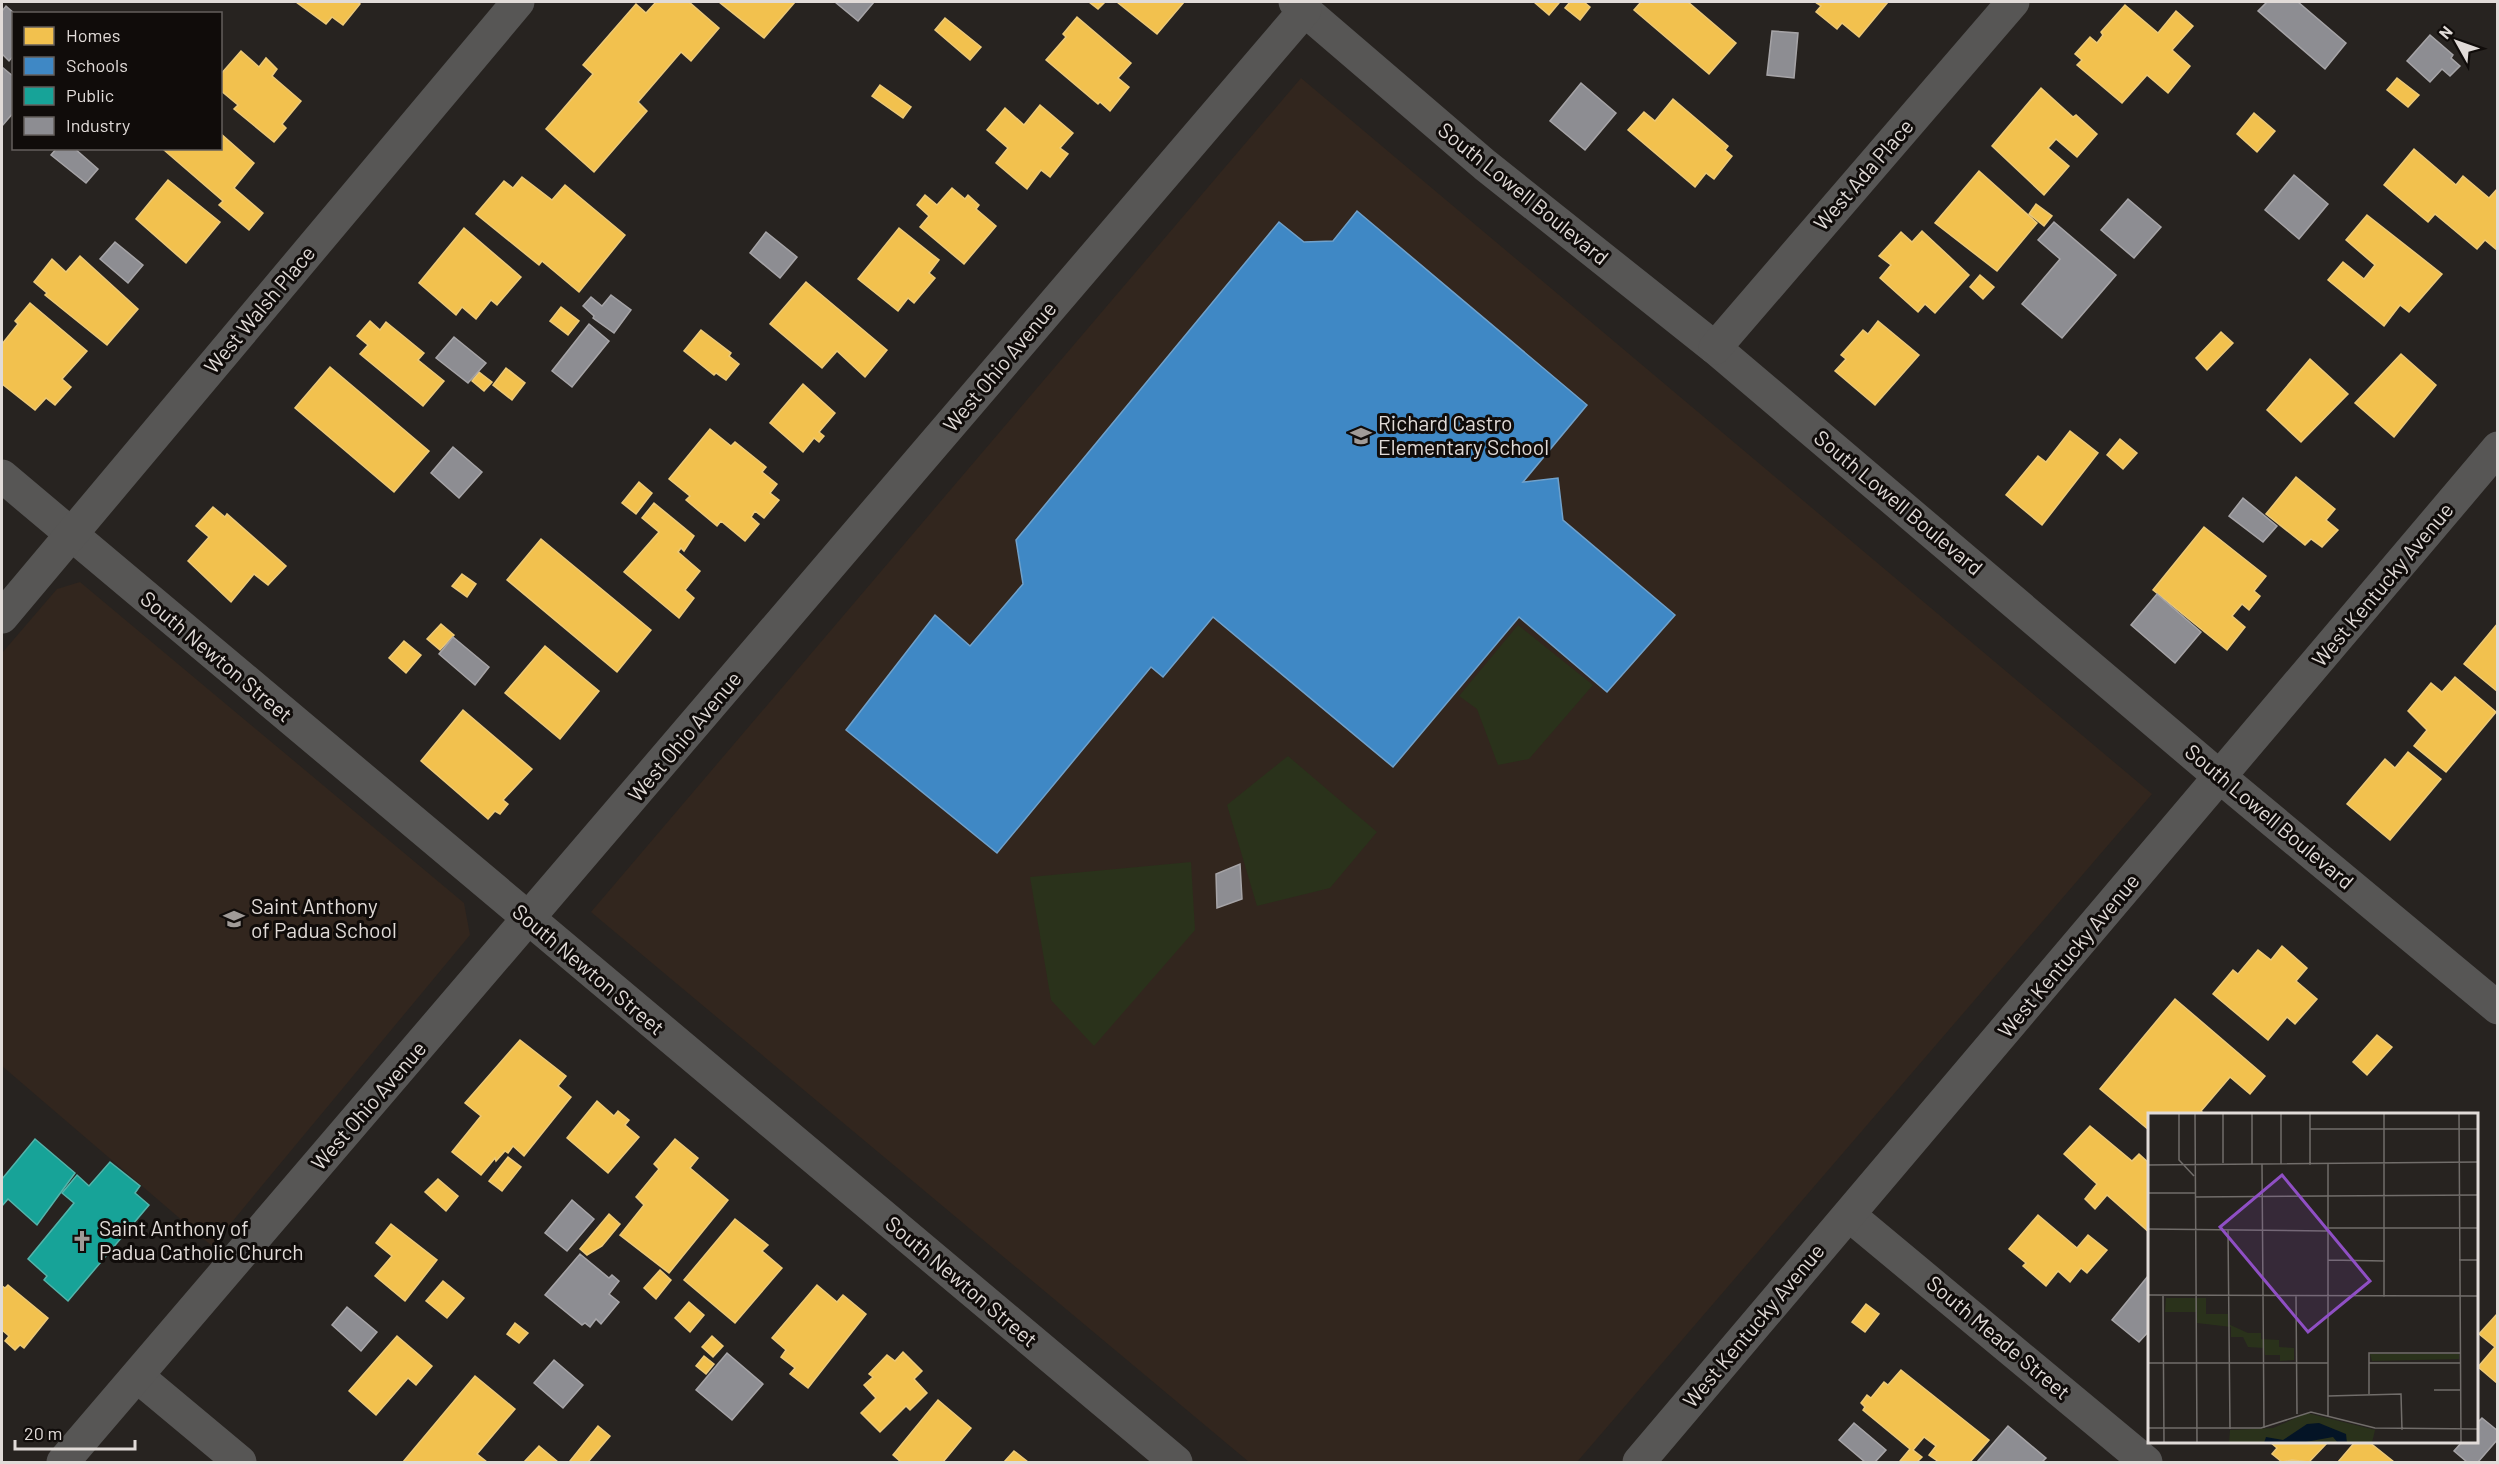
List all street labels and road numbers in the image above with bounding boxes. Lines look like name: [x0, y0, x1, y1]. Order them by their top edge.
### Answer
street label: West Ada Place: [1808, 113, 1918, 235]
street label: South Lowell Boulevard: [1434, 116, 1614, 269]
street label: West Walsh Place: [198, 240, 320, 378]
street label: West Ohio Avenue: [937, 296, 1061, 436]
street label: South Lowell Boulevard: [1810, 424, 1988, 580]
street label: West Kentucky Avenue: [2306, 497, 2458, 671]
street label: South Newton Street: [136, 585, 298, 726]
street label: West Ohio Avenue: [622, 666, 746, 806]
street label: South Lowell Boulevard: [2181, 738, 2359, 894]
street label: West Kentucky Avenue: [1992, 868, 2144, 1042]
street label: South Newton Street: [508, 898, 670, 1039]
street label: West Ohio Avenue: [305, 1036, 431, 1175]
street label: South Newton Street: [881, 1210, 1043, 1351]
street label: West Kentucky Avenue: [1677, 1238, 1829, 1412]
street label: South Meade Street: [1922, 1270, 2076, 1404]

